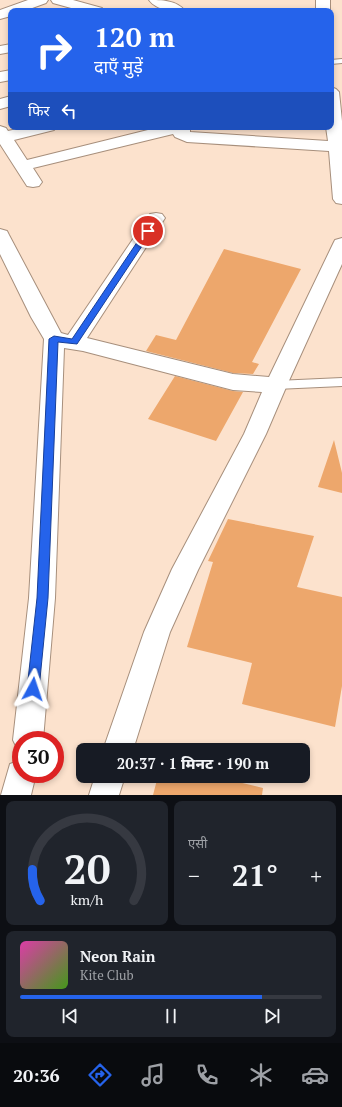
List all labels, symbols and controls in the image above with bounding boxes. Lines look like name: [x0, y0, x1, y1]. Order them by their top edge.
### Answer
text: 120 m: [94, 18, 175, 55]
icon: right: [28, 24, 80, 76]
text: दाएँ मुड़ें: [94, 54, 143, 78]
text: फिर: [28, 100, 50, 120]
icon: left: [58, 100, 80, 122]
pin: [131, 214, 165, 248]
icon: arrive: [137, 220, 159, 242]
position arrow: [12, 668, 54, 710]
speed limit sign: 30: [12, 731, 64, 783]
text: 20:37 · 1 मिनट · 190 m: [117, 753, 269, 773]
text: एसी: [188, 834, 207, 852]
text: 20: [63, 841, 111, 896]
text: 21°: [232, 855, 278, 895]
text: −: [188, 861, 200, 890]
text: +: [310, 861, 322, 890]
text: km/h: [71, 890, 104, 909]
text: Neon Rain: [80, 946, 156, 966]
text: Kite Club: [80, 966, 134, 984]
icon: previous: [59, 1005, 81, 1027]
icon: pause: [160, 1005, 182, 1027]
icon: next: [261, 1005, 283, 1027]
icon: directions: [86, 1061, 114, 1089]
icon: music: [139, 1061, 167, 1089]
icon: phone: [193, 1061, 221, 1089]
icon: climate: [247, 1061, 275, 1089]
icon: car: [301, 1061, 329, 1089]
text: 20:36: [13, 1063, 60, 1087]

